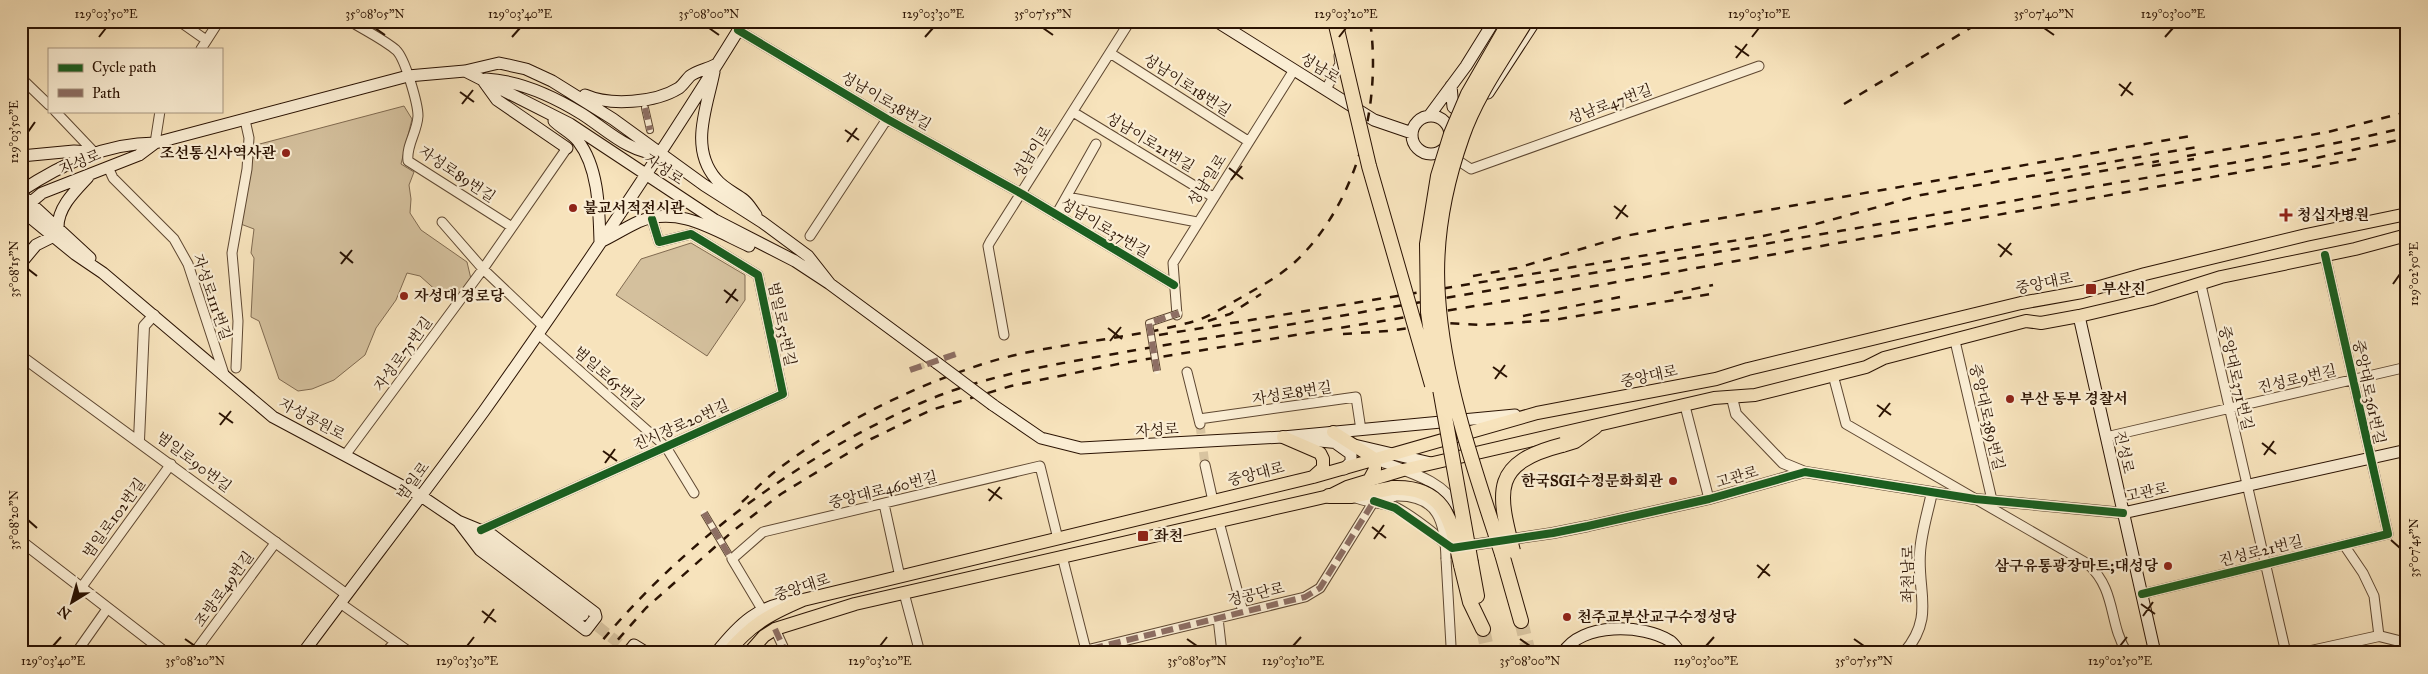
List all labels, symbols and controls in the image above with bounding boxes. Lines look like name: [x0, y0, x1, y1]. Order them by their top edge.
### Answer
text: 129°03'50"E: [75, 7, 138, 21]
text: 35°08'05"N: [345, 7, 405, 21]
text: 129°03'40"E: [488, 7, 552, 21]
text: 35°08'00"N: [679, 7, 739, 21]
text: 129°03'30"E: [902, 7, 964, 21]
text: 35°07'55"N: [1014, 7, 1072, 21]
text: 129°03'20"E: [1314, 7, 1378, 21]
text: 129°03'10"E: [1728, 7, 1790, 21]
text: 35°07'40"N: [2014, 7, 2074, 21]
text: 129°03'00"E: [2141, 7, 2206, 21]
legend: [48, 48, 222, 112]
street label: 성남로: [1297, 49, 1344, 87]
street label: 성남이로18번길: [1140, 50, 1234, 120]
text: Cycle path: [92, 58, 157, 76]
street label: 성남이로38번길: [838, 68, 934, 134]
street label: 성남로47번길: [1565, 80, 1655, 128]
text: Path: [92, 84, 121, 102]
text: 129°03'50"E: [7, 100, 21, 163]
street label: 성남이로21번길: [1102, 108, 1198, 176]
street label: 성남이로: [1009, 122, 1055, 181]
street label: 자성로89번길: [415, 142, 499, 206]
place label: 조선통신사역사관: [160, 144, 277, 162]
street label: 자성로: [56, 145, 104, 178]
marker: 조선통신사역사관: [280, 147, 292, 159]
street label: 자성로: [641, 149, 687, 189]
street label: 성남일로: [1184, 150, 1231, 209]
street label: 성남이로37번길: [1057, 194, 1153, 262]
place label: 불교서적전시관: [583, 199, 685, 217]
marker: 불교서적전시관: [567, 202, 579, 214]
place label: 청십자병원: [2297, 206, 2369, 224]
marker: 청십자병원: [2279, 208, 2293, 222]
text: 35°08'15"N: [7, 240, 21, 298]
text: 129°02'50"E: [2407, 242, 2421, 306]
street label: 자성로111번길: [189, 251, 235, 343]
street label: 중앙대로: [2014, 269, 2075, 297]
street label: 범일로53번길: [764, 280, 800, 368]
place label: 부산진: [2102, 280, 2145, 298]
marker: 부산진: [2084, 282, 2098, 296]
place label: 자성대 경로당: [414, 287, 505, 305]
marker: 자성대 경로당: [398, 290, 410, 302]
street label: 자성로75번길: [370, 313, 436, 395]
street label: 중앙대로371번길: [2215, 324, 2257, 432]
street label: 중앙대로361번길: [2349, 338, 2389, 446]
street label: 범일로65번길: [570, 343, 648, 413]
street label: 중앙대로: [1619, 361, 1680, 391]
street label: 진성로9번길: [2256, 361, 2338, 397]
street label: 중앙대로389번길: [1966, 362, 2008, 472]
street label: 자성로8번길: [1251, 378, 1333, 408]
place label: 부산 동부 경찰서: [2020, 390, 2128, 408]
marker: 부산 동부 경찰서: [2004, 393, 2016, 405]
street label: 자성공원로: [276, 394, 349, 444]
street label: 진시장로20번길: [630, 396, 732, 454]
street label: 자성로: [1135, 420, 1180, 440]
street label: 범일로90번길: [153, 428, 235, 496]
street label: 진성로: [2110, 429, 2138, 476]
street label: 범일로: [393, 458, 434, 504]
street label: 중앙대로: [1226, 458, 1287, 490]
street label: 고관로: [1714, 462, 1761, 492]
street label: 중앙대로460번길: [827, 468, 939, 512]
place label: 한국SGI수정문화회관: [1521, 472, 1664, 490]
street label: 범일로102번길: [79, 475, 149, 561]
marker: 한국SGI수정문화회관: [1667, 475, 1679, 487]
street label: 고관로: [2124, 479, 2171, 505]
text: 35°08'20"N: [7, 490, 21, 550]
text: 35°07'45"N: [2407, 518, 2421, 578]
place label: 좌천: [1154, 527, 1183, 545]
marker: 좌천: [1136, 529, 1150, 543]
street label: 진성로21번길: [2217, 532, 2305, 570]
street label: 좌천남로: [1899, 545, 1917, 603]
street label: 조방로49번길: [191, 548, 257, 630]
place label: 삼구유통광장마트;대성당: [1994, 557, 2159, 575]
marker: 삼구유통광장마트;대성당: [2162, 560, 2174, 572]
street label: 중앙대로: [772, 569, 833, 605]
north arrow: [48, 576, 98, 626]
street label: 정공단로: [1226, 579, 1287, 609]
text: N: [55, 602, 74, 622]
place label: 천주교부산교구수정성당: [1577, 608, 1737, 626]
marker: 천주교부산교구수정성당: [1561, 611, 1573, 623]
text: 129°03'40"E: [21, 654, 85, 668]
text: 35°08'20"N: [165, 654, 225, 668]
text: 129°03'30"E: [436, 654, 498, 668]
text: 129°03'20"E: [848, 654, 912, 668]
text: 35°08'05"N: [1167, 654, 1227, 668]
text: 129°03'10"E: [1262, 654, 1324, 668]
text: 35°08'00"N: [1500, 654, 1560, 668]
text: 129°03'00"E: [1674, 654, 1739, 668]
text: 35°07'55"N: [1835, 654, 1893, 668]
text: 129°02'50"E: [2088, 654, 2152, 668]

